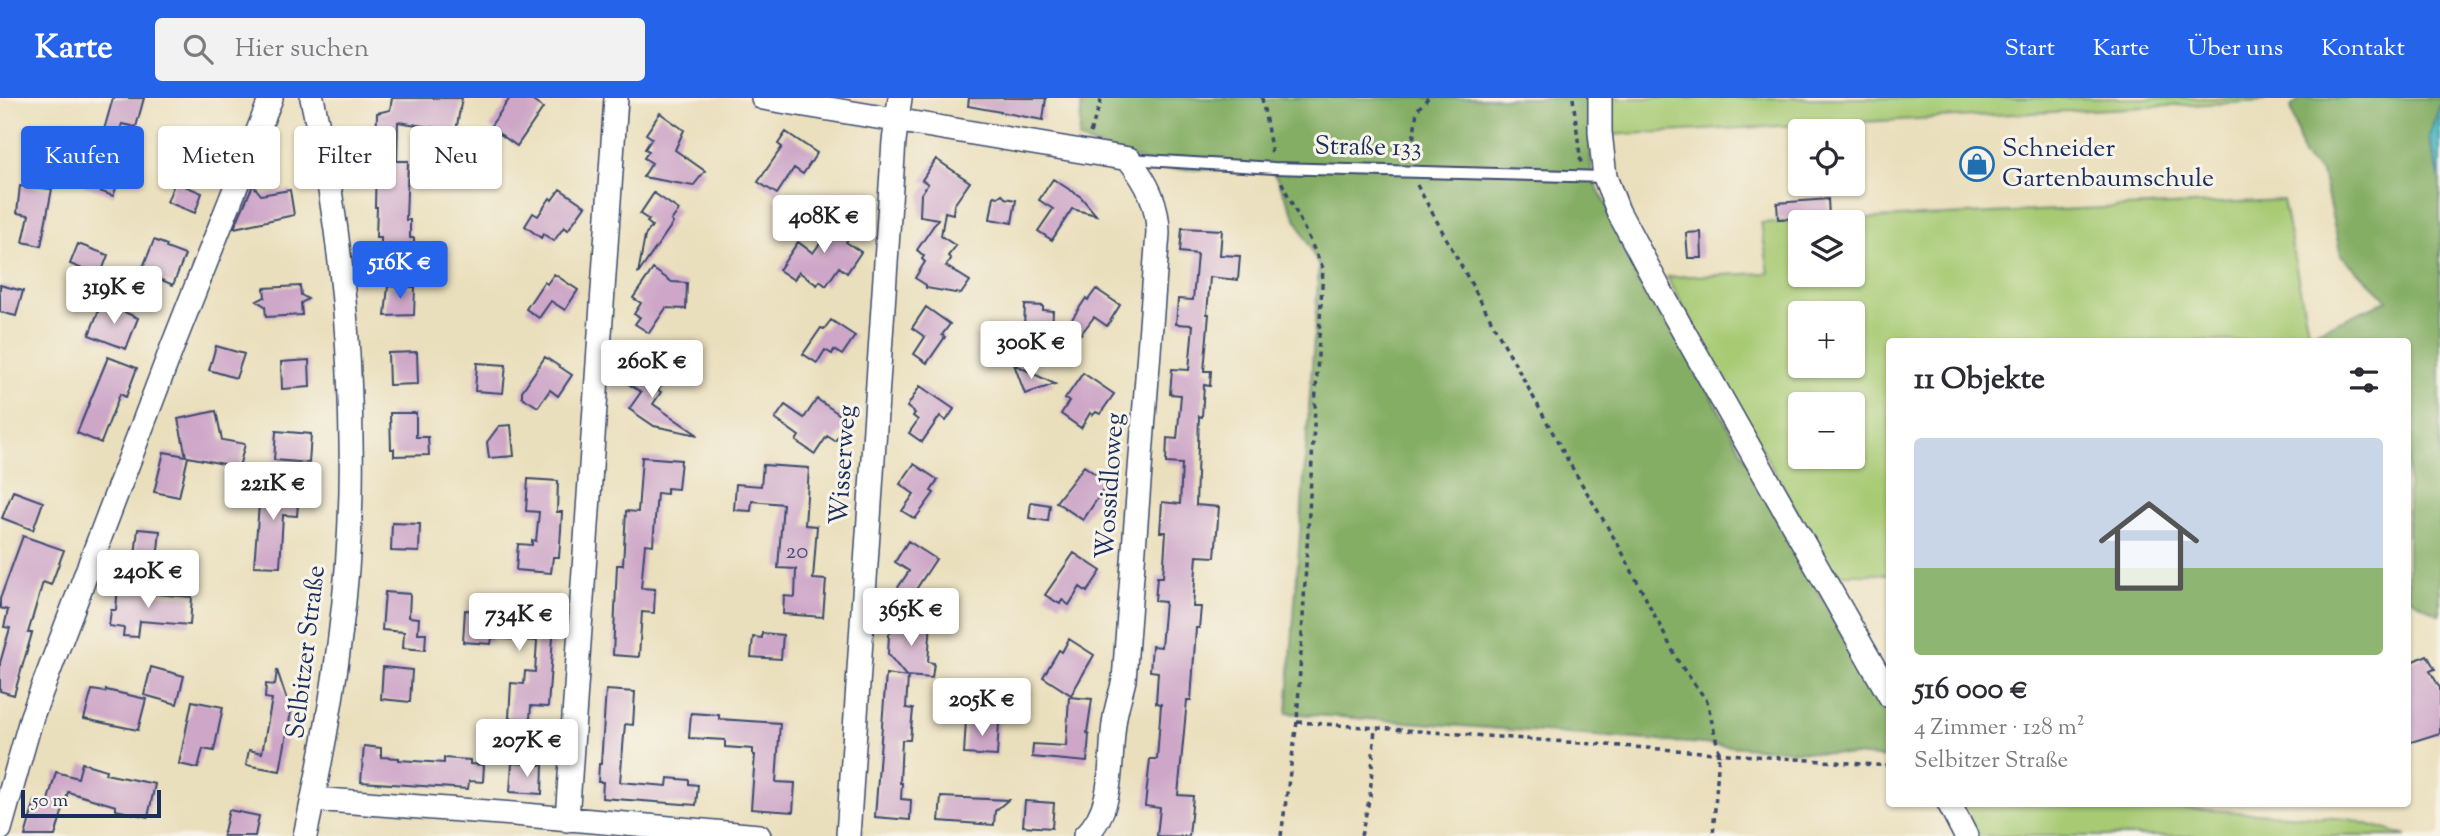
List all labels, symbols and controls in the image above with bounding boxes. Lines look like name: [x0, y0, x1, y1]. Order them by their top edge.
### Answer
search box: [155, 18, 645, 81]
text: Karte: [35, 25, 113, 73]
icon: search: [179, 30, 217, 68]
text: Hier suchen: [235, 31, 369, 68]
text: Start: [2004, 32, 2055, 66]
text: Karte: [2093, 32, 2149, 66]
text: Über uns: [2187, 32, 2283, 66]
text: Kontakt: [2321, 32, 2405, 66]
map controls: [1788, 119, 1865, 469]
button: locate: [1788, 119, 1865, 196]
chip: Kaufen: [21, 126, 144, 189]
chip: Mieten: [158, 126, 280, 189]
chip: Filter: [294, 126, 396, 189]
chip: Neu: [410, 126, 502, 189]
street label: Straße 133: [1314, 129, 1422, 167]
place label: Schneider Gartenbaumschule: [2002, 131, 2214, 198]
shop icon: Schneider Gartenbaumschule: [1958, 145, 1996, 183]
pin: 408K €: [767, 195, 881, 255]
text: 408K €: [789, 201, 859, 234]
button: layers: [1788, 210, 1865, 287]
pin: 516K €: [343, 242, 457, 301]
text: 516K €: [369, 247, 431, 280]
pin: 319K €: [57, 266, 171, 326]
text: 319K €: [82, 272, 146, 305]
button: +: [1788, 301, 1865, 378]
pin: 300K €: [974, 322, 1088, 381]
text: 300K €: [996, 327, 1066, 360]
pin: 260K €: [595, 341, 709, 400]
text: 260K €: [617, 346, 687, 379]
text: 11 Objekte: [1914, 359, 2045, 402]
icon: filters: [2345, 361, 2383, 399]
button: −: [1788, 392, 1865, 469]
street label: Wisserweg: [821, 404, 867, 526]
street label: Wossidloweg: [1087, 411, 1135, 561]
pin: 221K €: [216, 462, 330, 522]
text: 221K €: [240, 468, 306, 501]
icon: home: [2086, 483, 2212, 609]
house number: 20: [786, 536, 808, 569]
pin: 240K €: [91, 550, 205, 610]
text: 240K €: [113, 556, 183, 589]
street label: Selbitzer Straße: [278, 563, 336, 741]
pin: 365K €: [854, 588, 968, 648]
pin: 734K €: [462, 594, 576, 653]
text: 365K €: [879, 594, 943, 627]
text: 734K €: [485, 599, 553, 632]
text: 516 000 €: [1914, 669, 2028, 712]
pin: 205K €: [925, 678, 1039, 738]
text: 205K €: [949, 684, 1015, 717]
text: 4 Zimmer · 128 m²: [1914, 712, 2084, 745]
pin: 207K €: [470, 720, 584, 779]
text: 207K €: [492, 725, 562, 758]
text: Selbitzer Straße: [1914, 745, 2068, 778]
scale bar: [21, 787, 161, 819]
text: 50 m: [32, 788, 68, 815]

